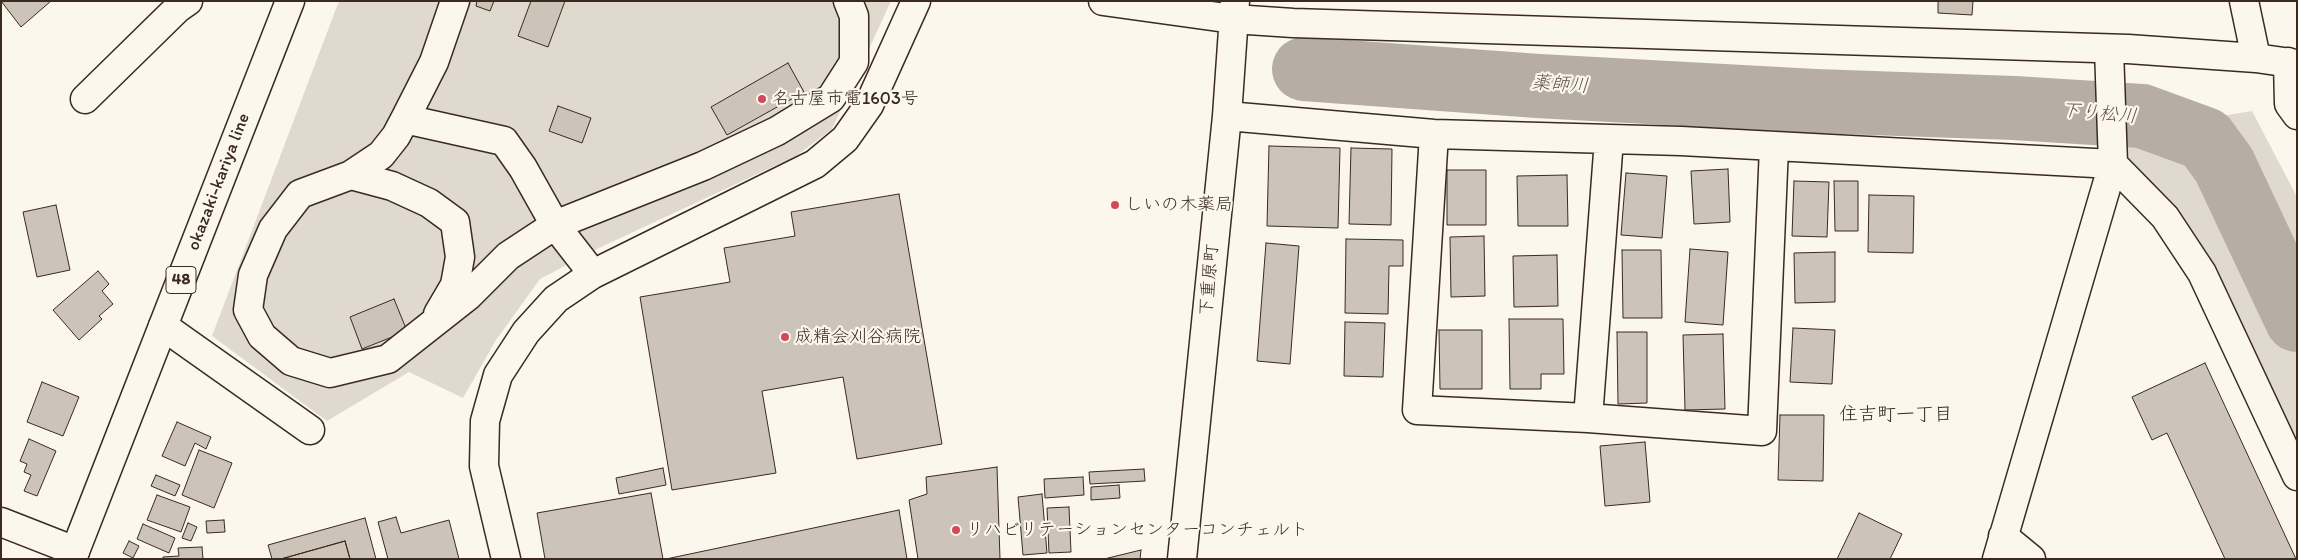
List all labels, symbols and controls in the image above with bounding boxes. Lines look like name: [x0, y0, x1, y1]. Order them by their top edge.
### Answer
water label: 薬師川: [1531, 72, 1589, 98]
place label: 名古屋市電1603号: [772, 88, 919, 110]
marker: 名古屋市電1603号: [756, 93, 768, 105]
water label: 下り松川: [2060, 99, 2138, 129]
street label: okazaki-kariya line: [183, 110, 255, 254]
place label: しいの木薬局: [1125, 194, 1233, 216]
marker: しいの木薬局: [1109, 199, 1121, 211]
street label: 下重原町: [1196, 243, 1224, 317]
road number: 48: [166, 266, 196, 294]
place label: 成精会刈谷病院: [795, 326, 921, 348]
marker: 成精会刈谷病院: [779, 331, 791, 343]
district label: 住吉町一丁目: [1839, 404, 1953, 426]
place label: リハビリテーションセンターコンチェルト: [966, 519, 1308, 541]
marker: リハビリテーションセンターコンチェルト: [950, 524, 962, 536]

